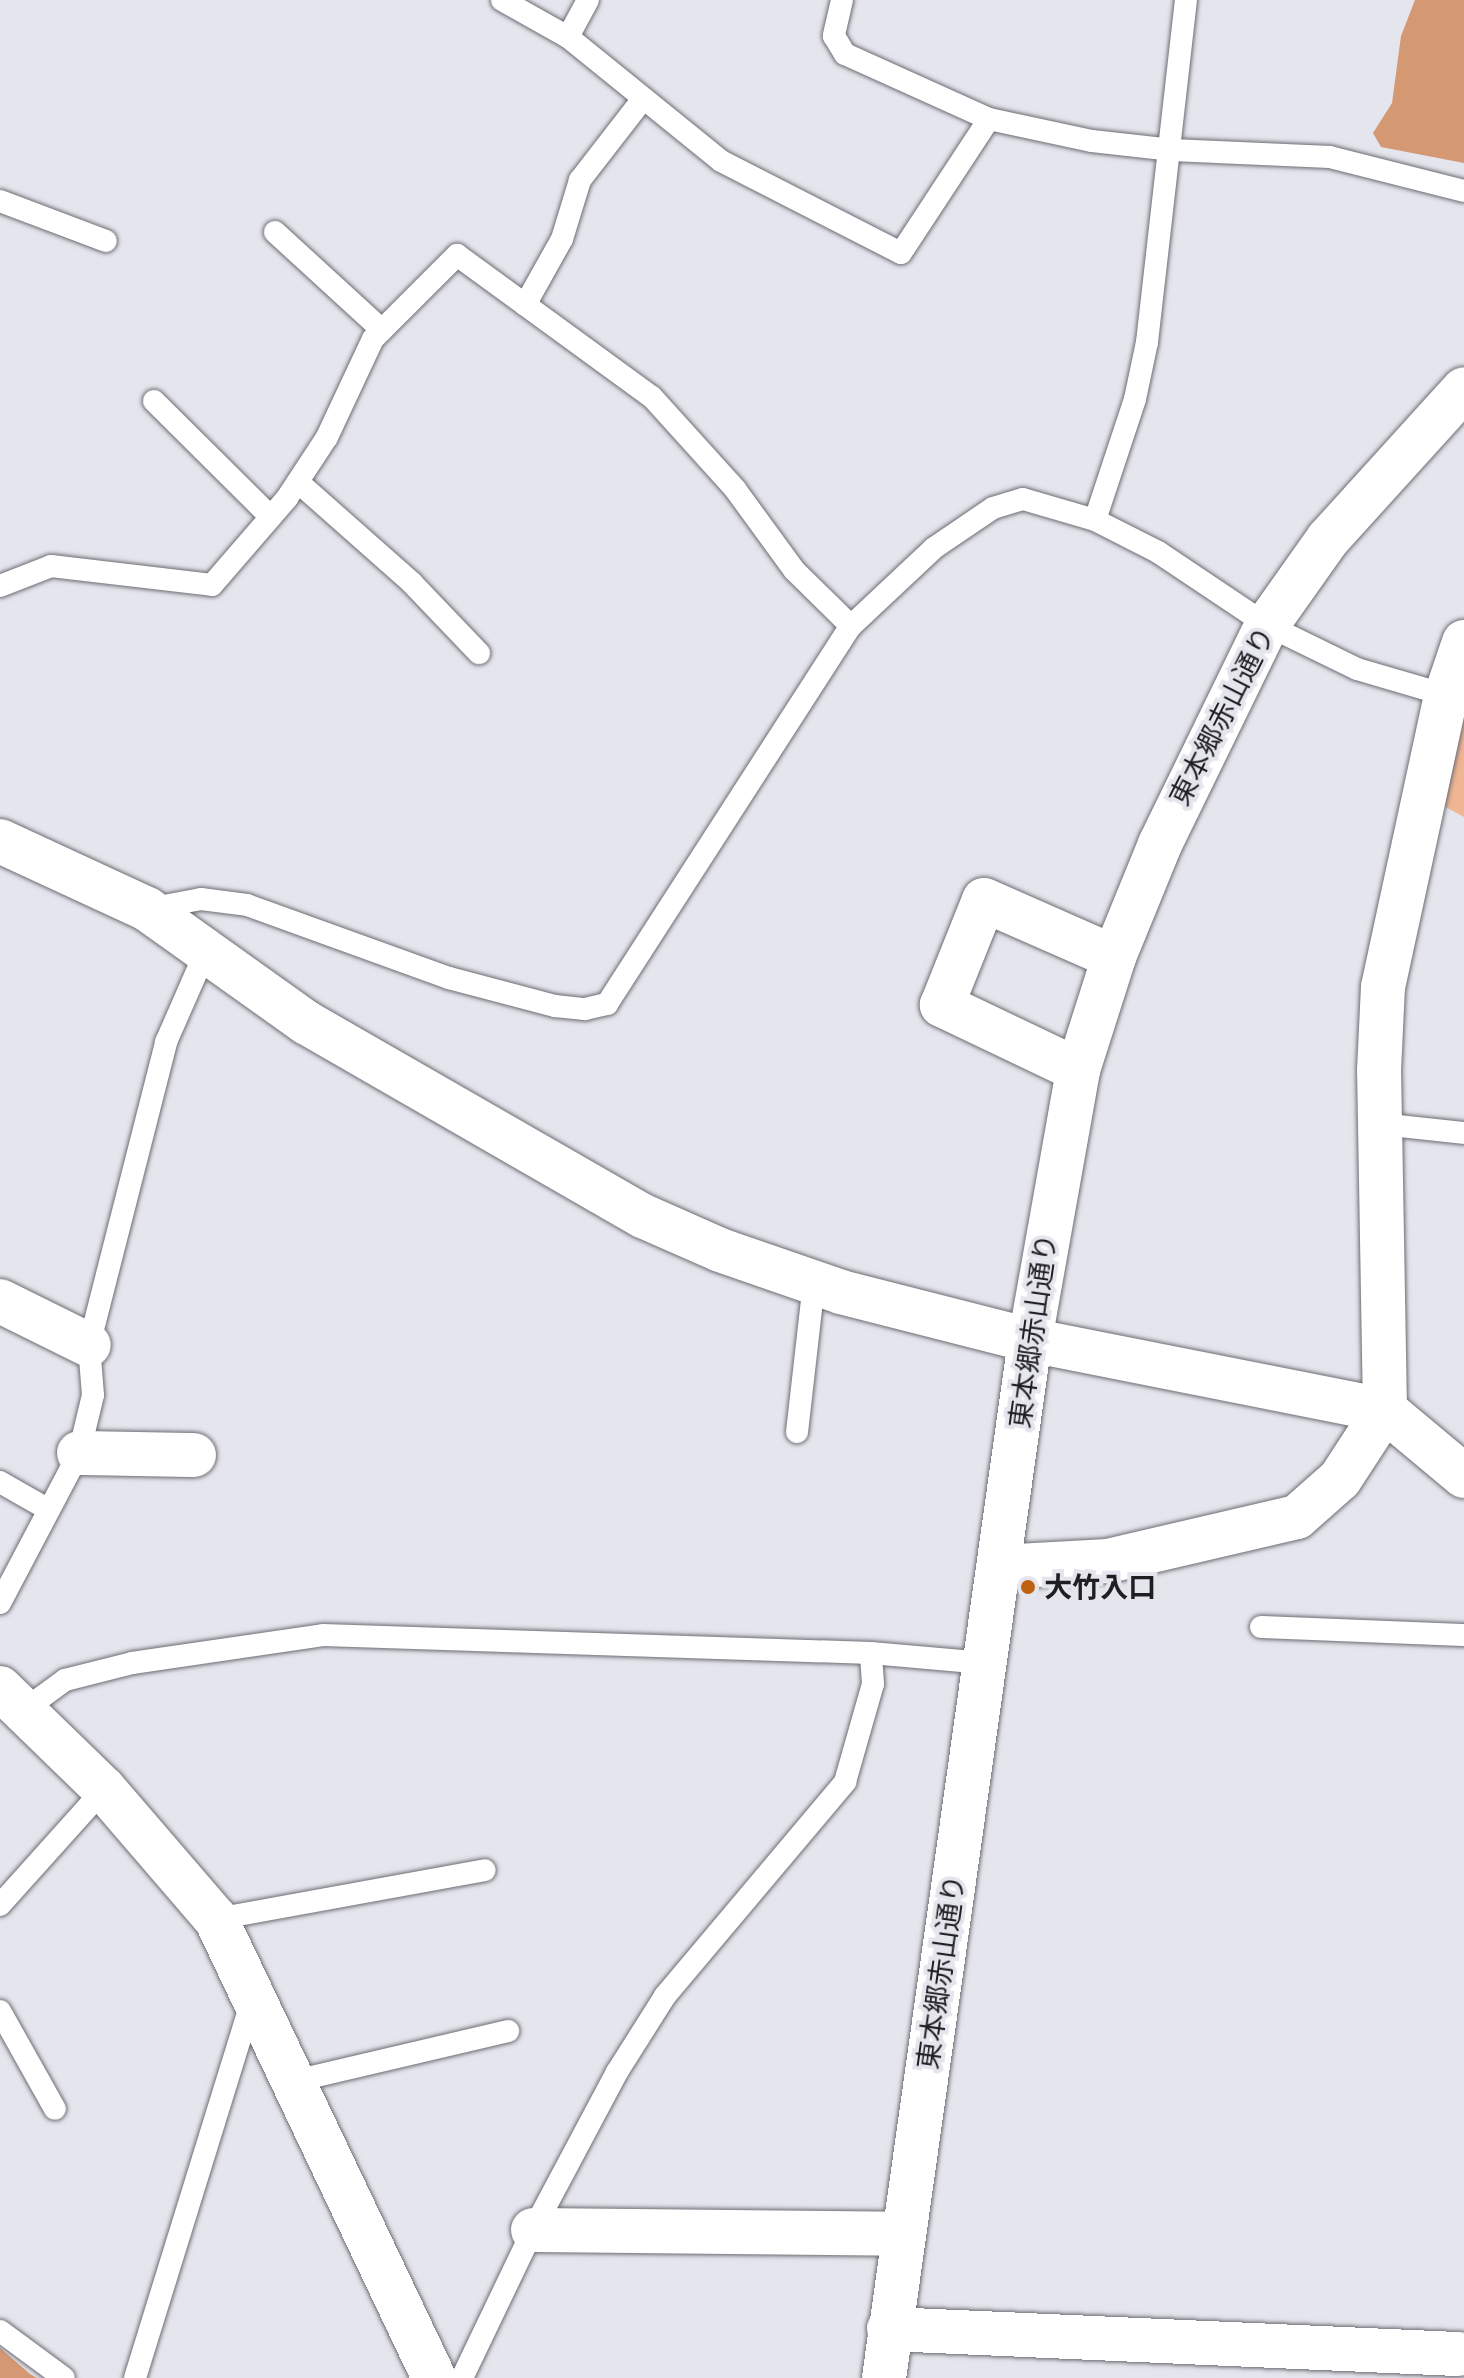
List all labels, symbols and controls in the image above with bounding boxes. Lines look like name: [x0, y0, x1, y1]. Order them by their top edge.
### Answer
street label: 東本郷赤山通り: [1163, 621, 1281, 811]
street label: 東本郷赤山通り: [1003, 1232, 1063, 1430]
place label: 大竹入口: [1044, 1570, 1156, 1604]
marker: 大竹入口: [1019, 1578, 1037, 1596]
street label: 東本郷赤山通り: [911, 1873, 971, 2071]

